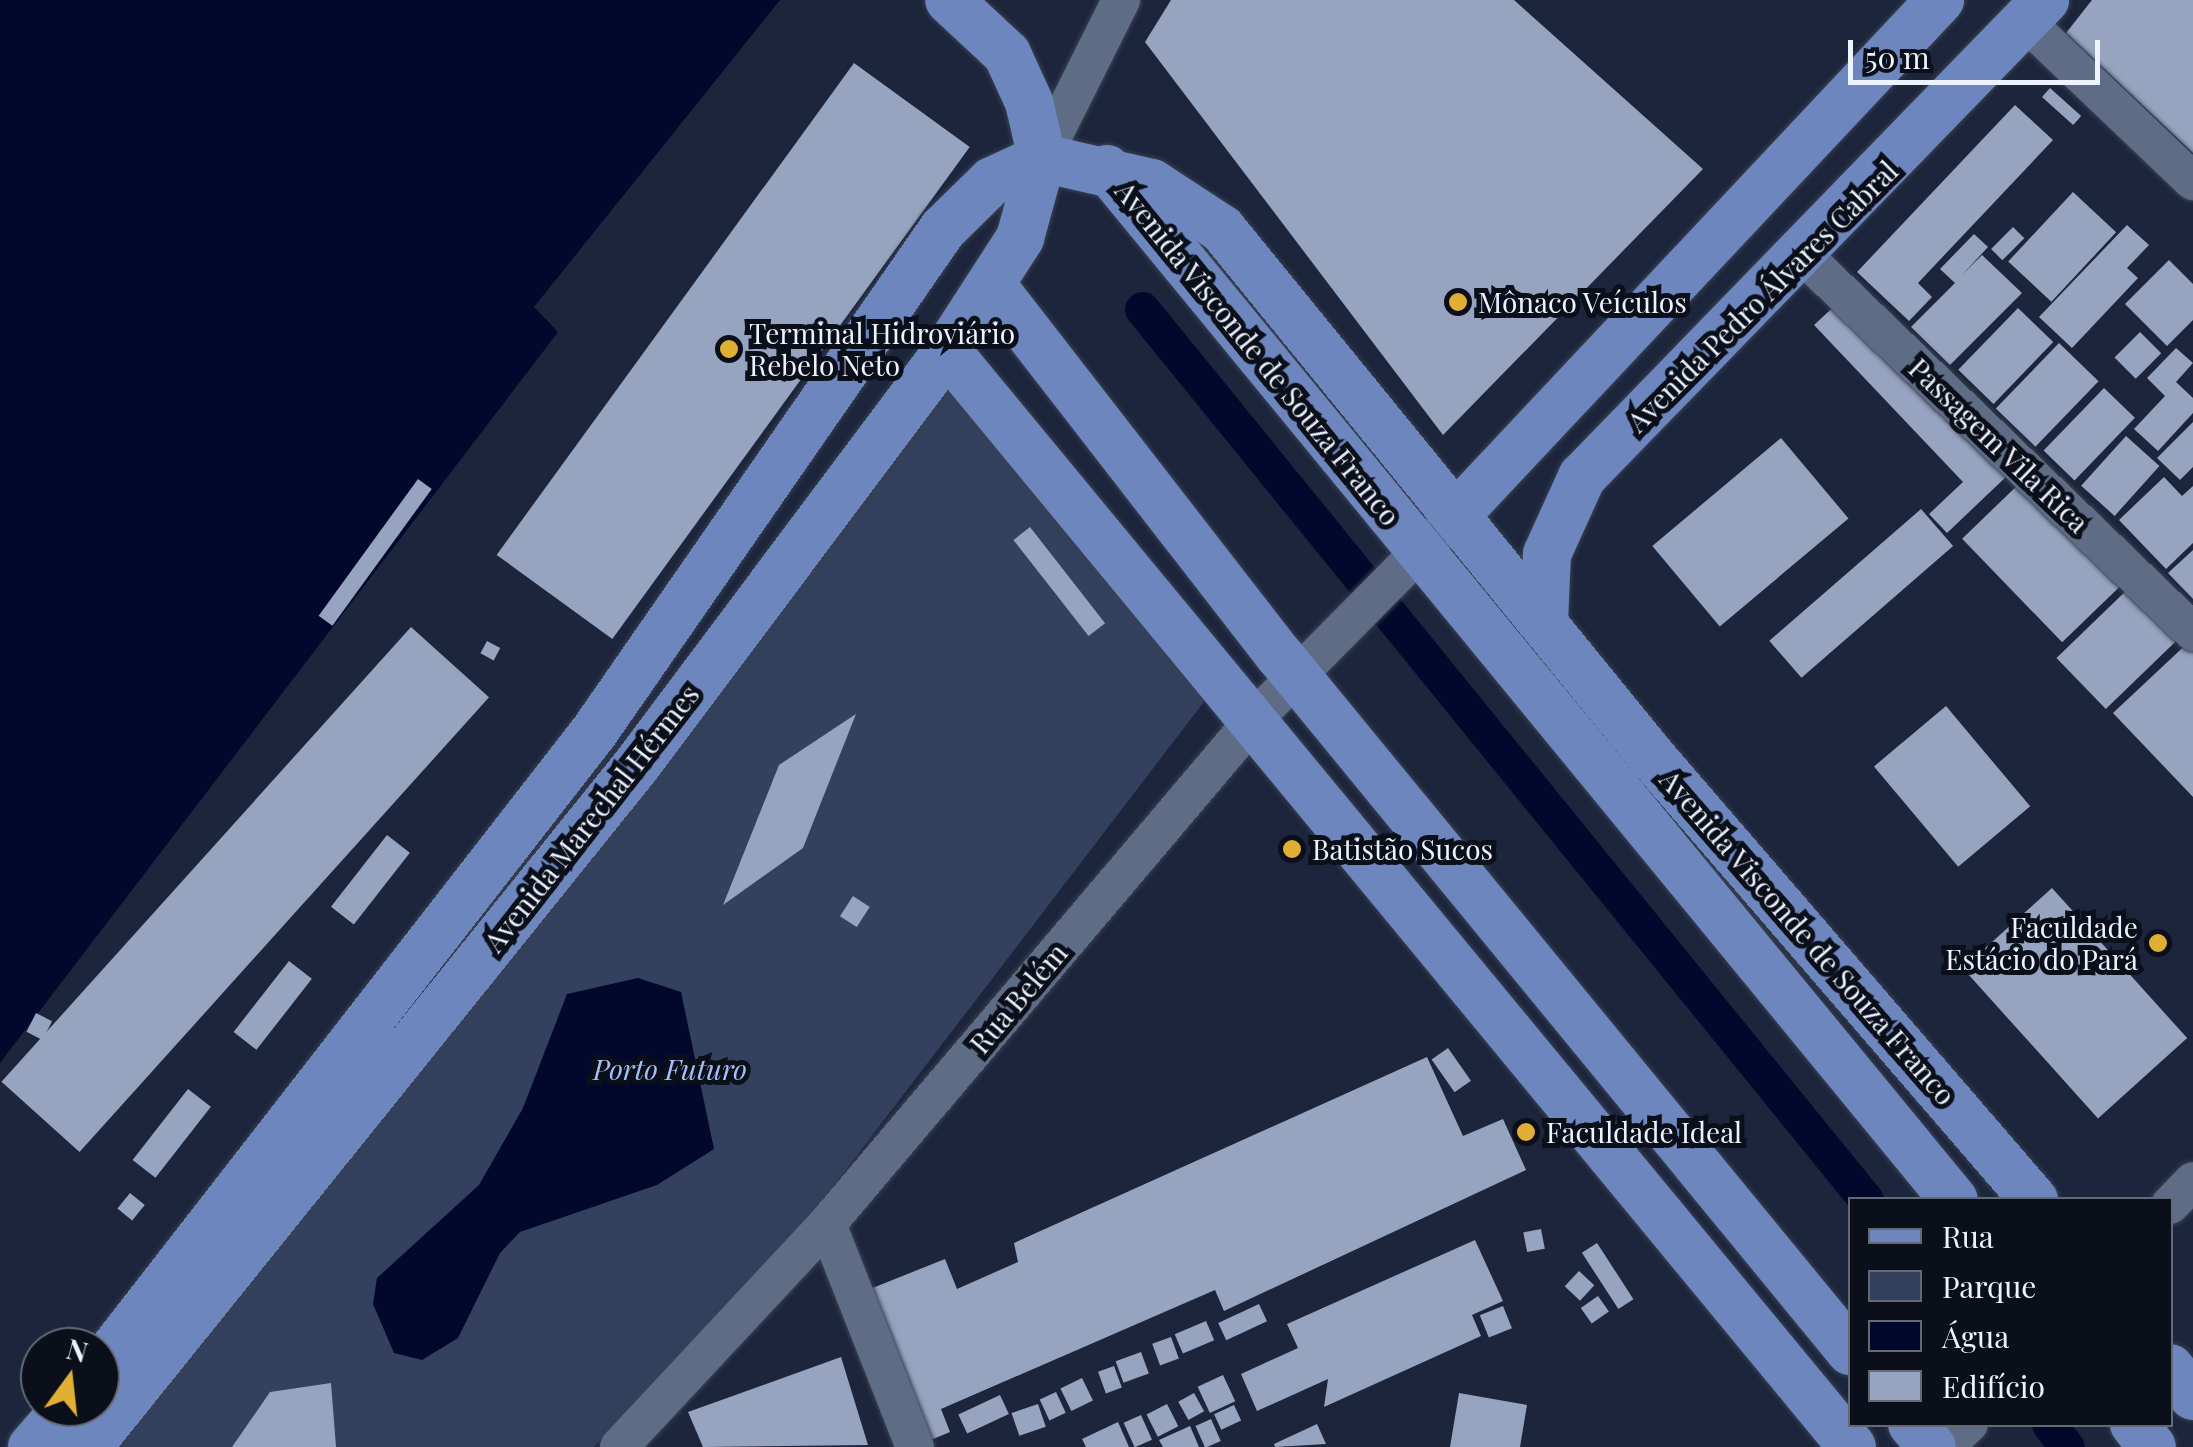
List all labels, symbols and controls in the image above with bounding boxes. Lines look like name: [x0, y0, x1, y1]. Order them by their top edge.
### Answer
scale bar: [1853, 20, 2106, 82]
text: 50 m: [1865, 37, 1930, 77]
street label: Avenida Pedro Álvares Cabral: [1619, 153, 1905, 439]
street label: Avenida Visconde de Souza Franco: [1108, 174, 1408, 532]
place label: Mônaco Veículos: [1478, 285, 1688, 319]
marker: Mônaco Veículos: [1447, 291, 1469, 313]
place label: Terminal Hidroviário Rebelo Neto: [749, 316, 1015, 382]
marker: Terminal Hidroviário Rebelo Neto: [718, 338, 740, 360]
street label: Passagem Vila Rica: [1902, 350, 2096, 540]
street label: Avenida Marechal Hérmes: [476, 678, 706, 958]
street label: Avenida Visconde de Souza Franco: [1653, 762, 1963, 1112]
place label: Batistão Sucos: [1312, 832, 1493, 866]
marker: Batistão Sucos: [1281, 838, 1303, 860]
place label: Faculdade Estácio do Pará: [1945, 910, 2138, 976]
marker: Faculdade Estácio do Pará: [2147, 932, 2169, 954]
street label: Rua Belém: [962, 936, 1074, 1060]
park label: Porto Futuro: [593, 1052, 747, 1086]
place label: Faculdade Ideal: [1546, 1115, 1742, 1149]
marker: Faculdade Ideal: [1515, 1121, 1537, 1143]
legend: [1848, 1197, 2173, 1427]
text: Rua: [1942, 1216, 1994, 1256]
text: Parque: [1942, 1266, 2037, 1306]
text: Água: [1942, 1316, 2009, 1356]
north arrow: [20, 1327, 120, 1427]
text: N: [63, 1329, 92, 1370]
text: Edifício: [1942, 1366, 2045, 1406]

